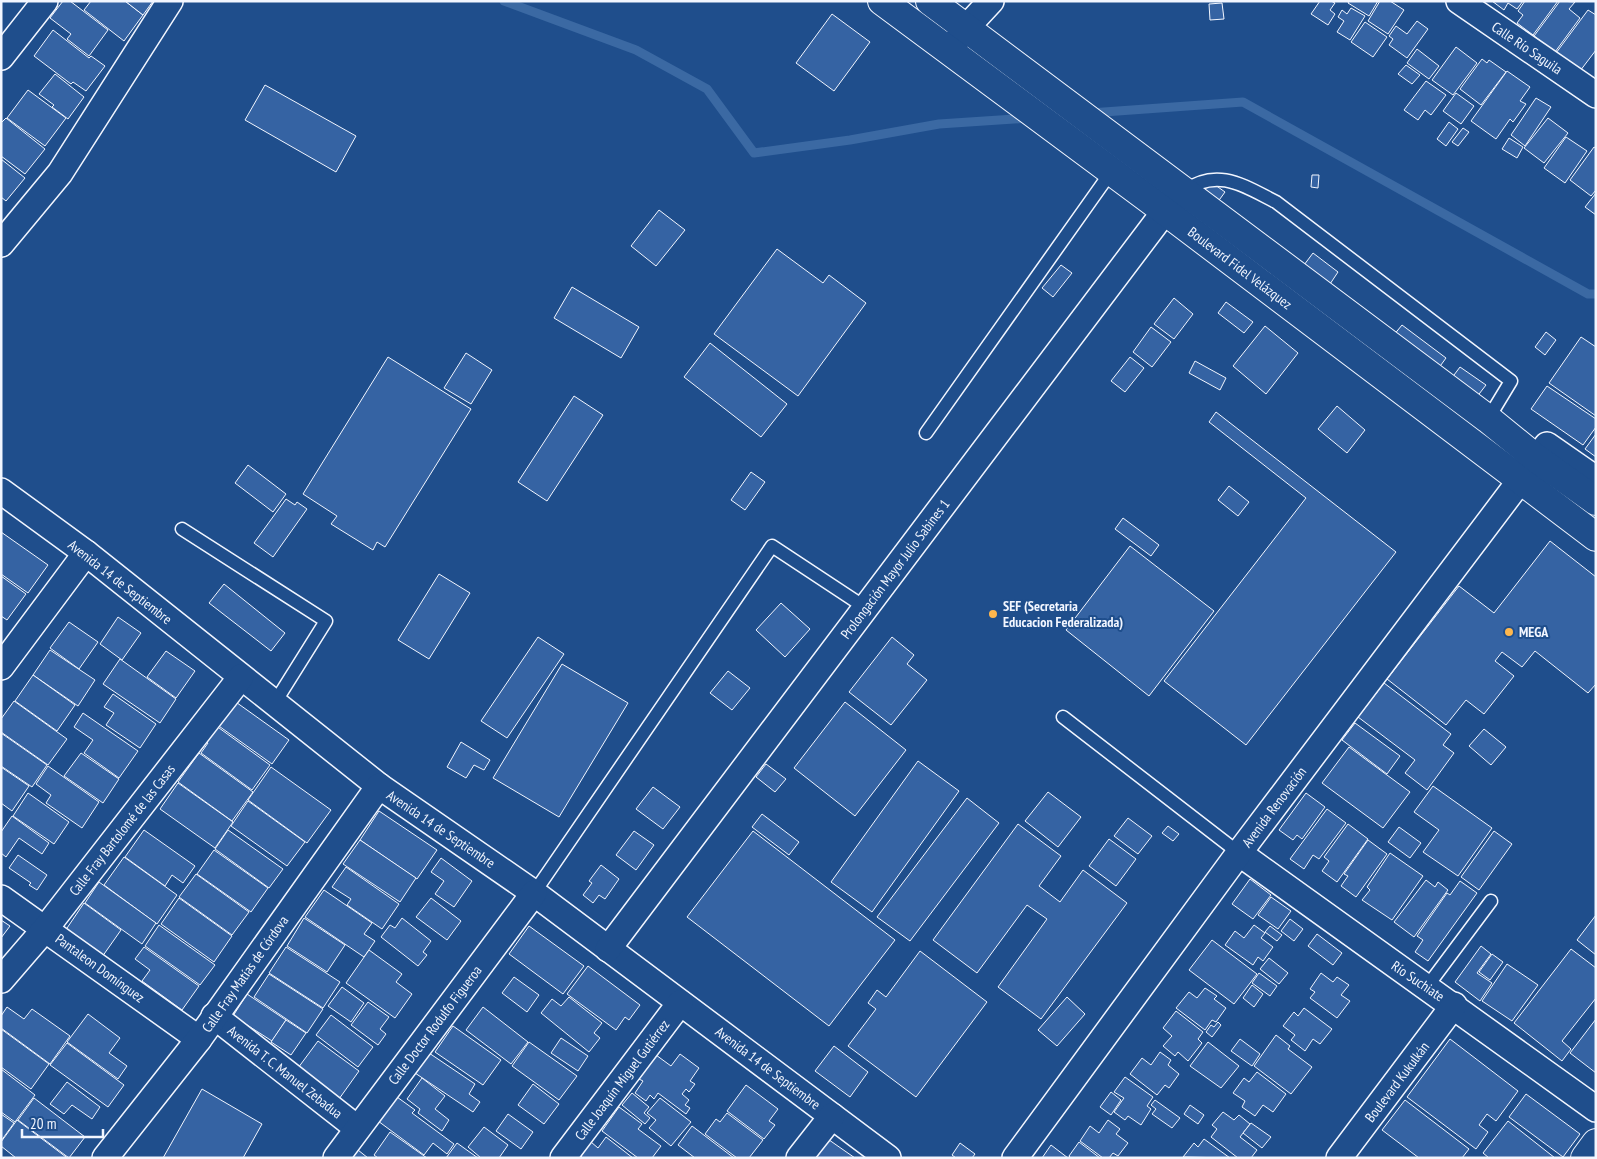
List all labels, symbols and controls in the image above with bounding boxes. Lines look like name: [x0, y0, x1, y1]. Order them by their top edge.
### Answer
street label: Calle Río Saguila: [1488, 18, 1566, 78]
street label: Boulevard Fidel Velázquez: [1184, 223, 1296, 313]
street label: Prolongación Mayor Julio Sabines 1: [837, 496, 953, 642]
street label: Avenida 14 de Septiembre: [64, 536, 176, 628]
place label: SEF (Secretaria Educacion Federalizada): [1003, 597, 1123, 631]
marker: SEF (Secretaria Educacion Federalizada): [987, 608, 999, 620]
place label: MEGA: [1519, 623, 1549, 641]
marker: MEGA: [1503, 626, 1515, 638]
street label: Calle Fray Bartolomé de las Casas: [65, 761, 179, 899]
street label: Avenida Renovación: [1238, 763, 1310, 851]
street label: Avenida 14 de Septiembre: [383, 786, 499, 872]
street label: Calle Fray Matías de Córdova: [198, 912, 292, 1036]
street label: Pantaleon Domínguez: [52, 930, 148, 1006]
street label: Río Suchiate: [1388, 957, 1448, 1005]
street label: Calle Doctor Rodulfo Figueroa: [384, 962, 486, 1088]
street label: Calle Joaquín Miguel Gutiérrez: [571, 1016, 673, 1144]
street label: Avenida T. C. Manuel Zebadua: [224, 1022, 346, 1122]
street label: Avenida 14 de Septiembre: [712, 1023, 824, 1114]
street label: Boulevard Kukulkán: [1361, 1038, 1433, 1126]
scale bar: [22, 1106, 104, 1138]
text: 20 m: [30, 1114, 56, 1133]

